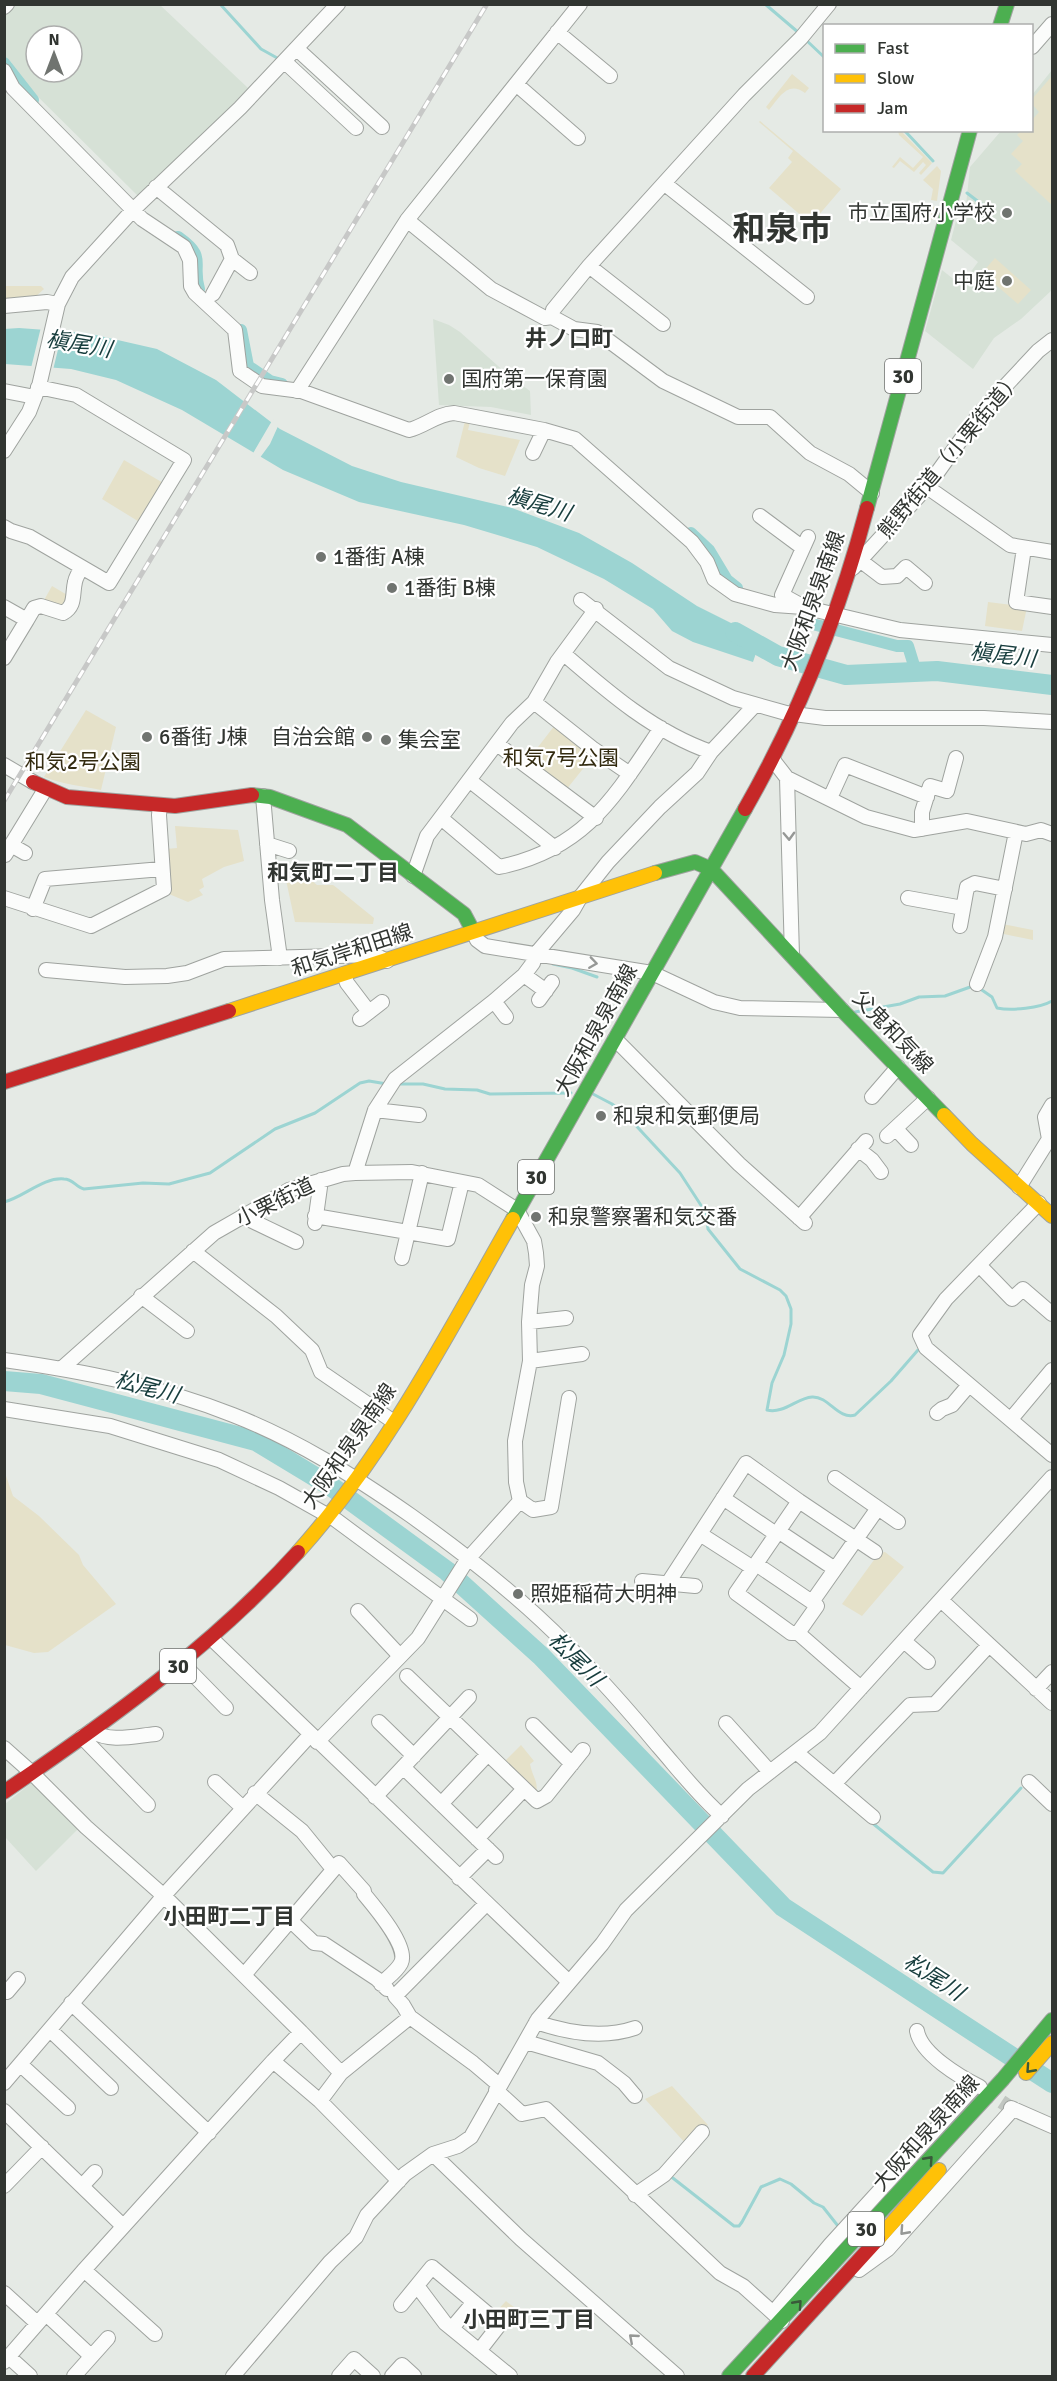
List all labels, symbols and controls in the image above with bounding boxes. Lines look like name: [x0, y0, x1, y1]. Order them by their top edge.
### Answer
north arrow: [24, 24, 84, 84]
legend: [823, 24, 1033, 132]
text: N: [48, 30, 60, 50]
text: Fast: [877, 37, 909, 59]
text: Slow: [877, 67, 914, 89]
text: Jam: [877, 97, 908, 119]
place label: 市立国府小学校: [848, 200, 995, 226]
marker: 市立国府小学校: [1000, 206, 1014, 220]
district label: 和泉市: [733, 209, 832, 250]
place label: 中庭: [953, 268, 995, 294]
marker: 中庭: [1000, 274, 1014, 288]
water label: 槇尾川: [44, 325, 116, 363]
district label: 井ノ口町: [525, 325, 613, 352]
road number: 30: [885, 359, 921, 393]
place label: 国府第一保育園: [461, 366, 608, 392]
street label: 熊野街道（小栗街道）: [873, 366, 1027, 544]
marker: 国府第一保育園: [442, 372, 456, 386]
water label: 槇尾川: [503, 481, 576, 527]
street label: 大阪和泉泉南線: [776, 527, 850, 675]
place label: 1番街 A棟: [333, 544, 425, 570]
marker: 1番街 A棟: [314, 550, 328, 564]
place label: 1番街 B棟: [404, 575, 496, 601]
marker: 1番街 B棟: [385, 581, 399, 595]
water label: 槇尾川: [969, 638, 1039, 673]
place label: 6番街 J棟: [159, 724, 247, 750]
place label: 自治会館: [271, 724, 355, 750]
place label: 集会室: [398, 727, 461, 753]
marker: 6番街 J棟: [140, 730, 154, 744]
marker: 自治会館: [360, 730, 374, 744]
marker: 集会室: [379, 733, 393, 747]
park label: 和気7号公園: [503, 745, 619, 771]
park label: 和気2号公園: [25, 749, 141, 775]
one-way arrow: [783, 832, 795, 841]
district label: 和気町二丁目: [267, 859, 399, 886]
street label: 和気岸和田線: [288, 918, 416, 982]
one-way arrow: [588, 956, 597, 968]
street label: 大阪和泉泉南線: [549, 959, 643, 1101]
street label: 父鬼和気線: [847, 985, 939, 1079]
place label: 和泉和気郵便局: [613, 1103, 760, 1129]
marker: 和泉和気郵便局: [594, 1109, 608, 1123]
road number: 30: [518, 1160, 554, 1194]
street label: 小栗街道: [232, 1172, 318, 1232]
place label: 和泉警察署和気交番: [548, 1204, 737, 1230]
marker: 和泉警察署和気交番: [529, 1210, 543, 1224]
water label: 松尾川: [112, 1365, 184, 1409]
street label: 大阪和泉泉南線: [296, 1378, 402, 1514]
place label: 照姫稲荷大明神: [530, 1581, 677, 1607]
marker: 照姫稲荷大明神: [511, 1587, 525, 1601]
water label: 松尾川: [543, 1626, 610, 1693]
road number: 30: [160, 1649, 196, 1683]
district label: 小田町二丁目: [163, 1903, 295, 1930]
water label: 松尾川: [899, 1948, 971, 2007]
one-way arrow: [1026, 2063, 1037, 2073]
street label: 大阪和泉泉南線: [867, 2070, 985, 2196]
one-way arrow: [922, 2156, 933, 2166]
road number: 30: [848, 2212, 884, 2246]
one-way arrow: [900, 2224, 911, 2235]
one-way arrow: [791, 2300, 802, 2311]
district label: 小田町三丁目: [463, 2306, 595, 2333]
one-way arrow: [629, 2334, 640, 2345]

